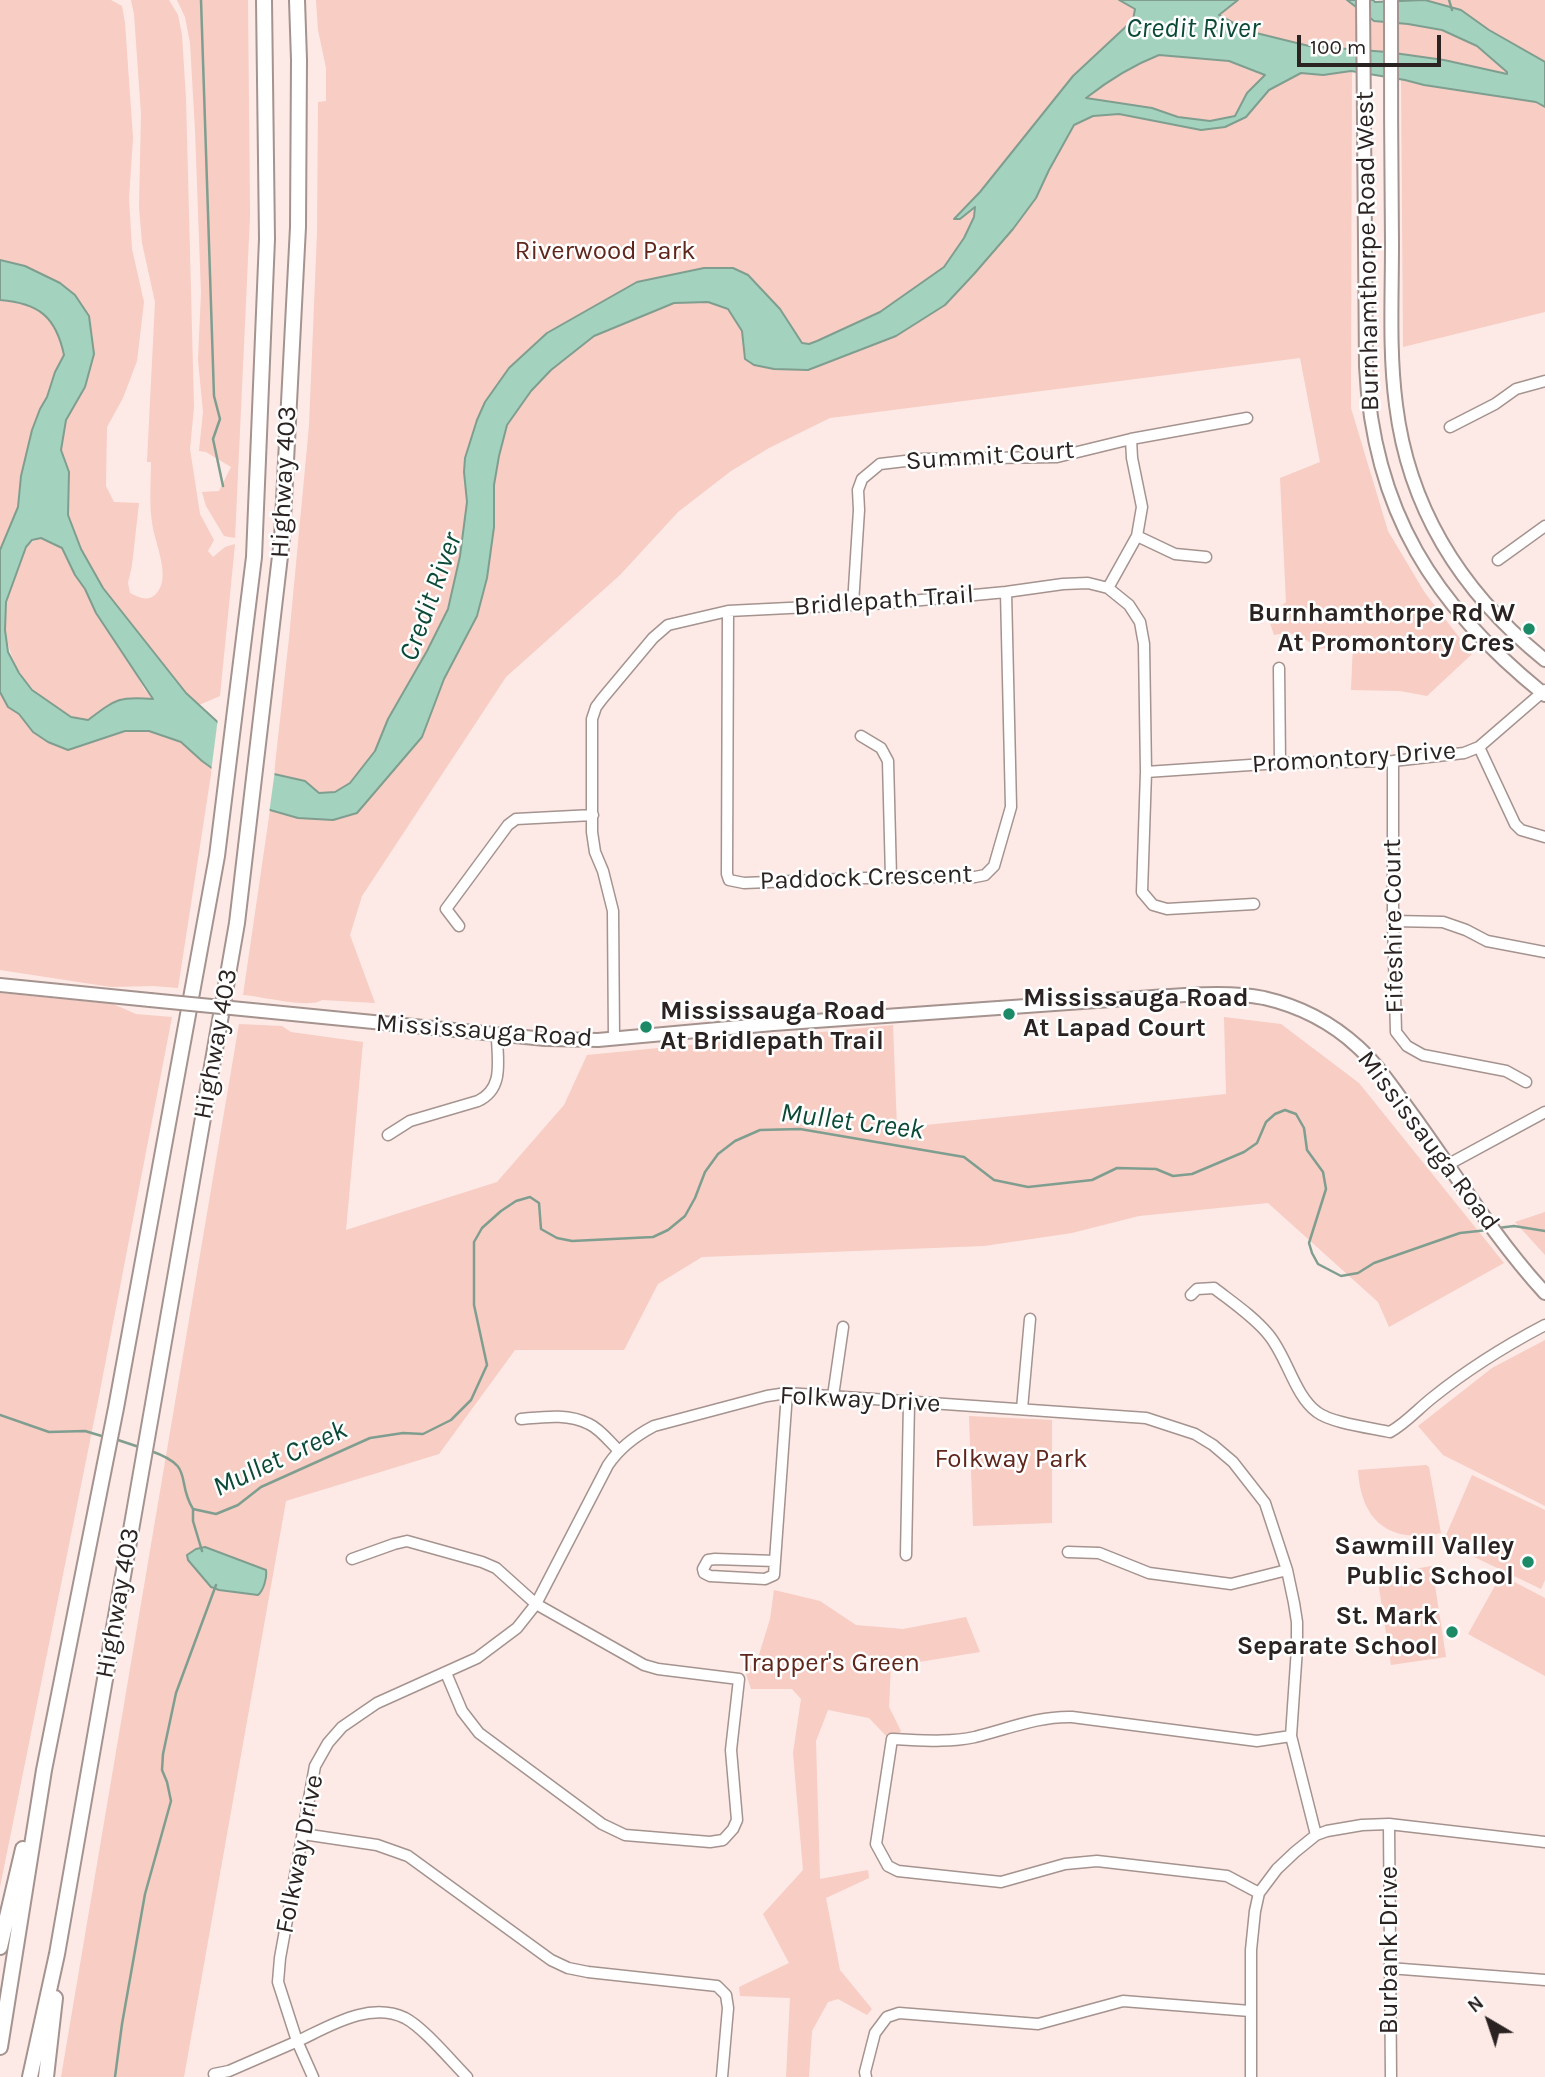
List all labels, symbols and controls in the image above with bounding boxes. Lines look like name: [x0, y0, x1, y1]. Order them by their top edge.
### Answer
water label: Credit River: [1126, 12, 1260, 46]
scale bar: [1300, 21, 1444, 65]
text: 100 m: [1310, 35, 1367, 59]
street label: Burnhamthorpe Road West: [1350, 91, 1386, 411]
park label: Riverwood Park: [514, 236, 696, 268]
street label: Highway 403: [264, 405, 304, 559]
street label: Summit Court: [905, 435, 1075, 477]
water label: Credit River: [392, 528, 470, 666]
street label: Bridlepath Trail: [793, 579, 975, 623]
place label: Burnhamthorpe Rd W At Promontory Cres: [1248, 598, 1515, 660]
marker: Burnhamthorpe Rd W At Promontory Cres: [1521, 621, 1537, 637]
street label: Promontory Drive: [1251, 735, 1457, 781]
street label: Fifeshire Court: [1377, 838, 1411, 1014]
street label: Paddock Crescent: [759, 859, 973, 897]
street label: Highway 403: [187, 966, 245, 1122]
place label: Mississauga Road At Lapad Court: [1023, 983, 1249, 1044]
place label: Mississauga Road At Bridlepath Trail: [660, 996, 886, 1058]
marker: Mississauga Road At Lapad Court: [1001, 1006, 1017, 1022]
street label: Mississauga Road: [375, 1008, 593, 1054]
marker: Mississauga Road At Bridlepath Trail: [638, 1019, 654, 1035]
street label: Mississauga Road: [1350, 1045, 1506, 1237]
water label: Mullet Creek: [778, 1097, 926, 1147]
street label: Folkway Drive: [779, 1380, 941, 1420]
water label: Mullet Creek: [207, 1413, 353, 1505]
park label: Folkway Park: [934, 1444, 1088, 1476]
street label: Highway 403: [89, 1525, 147, 1681]
place label: Sawmill Valley Public School: [1334, 1531, 1514, 1592]
marker: Sawmill Valley Public School: [1520, 1554, 1536, 1570]
place label: St. Mark Separate School: [1237, 1601, 1438, 1662]
marker: St. Mark Separate School: [1444, 1624, 1460, 1640]
park label: Trapper's Green: [740, 1648, 920, 1680]
street label: Folkway Drive: [269, 1772, 331, 1936]
street label: Burbank Drive: [1374, 1866, 1406, 2034]
north arrow: [1454, 1986, 1524, 2056]
text: N: [1464, 1992, 1488, 2018]

